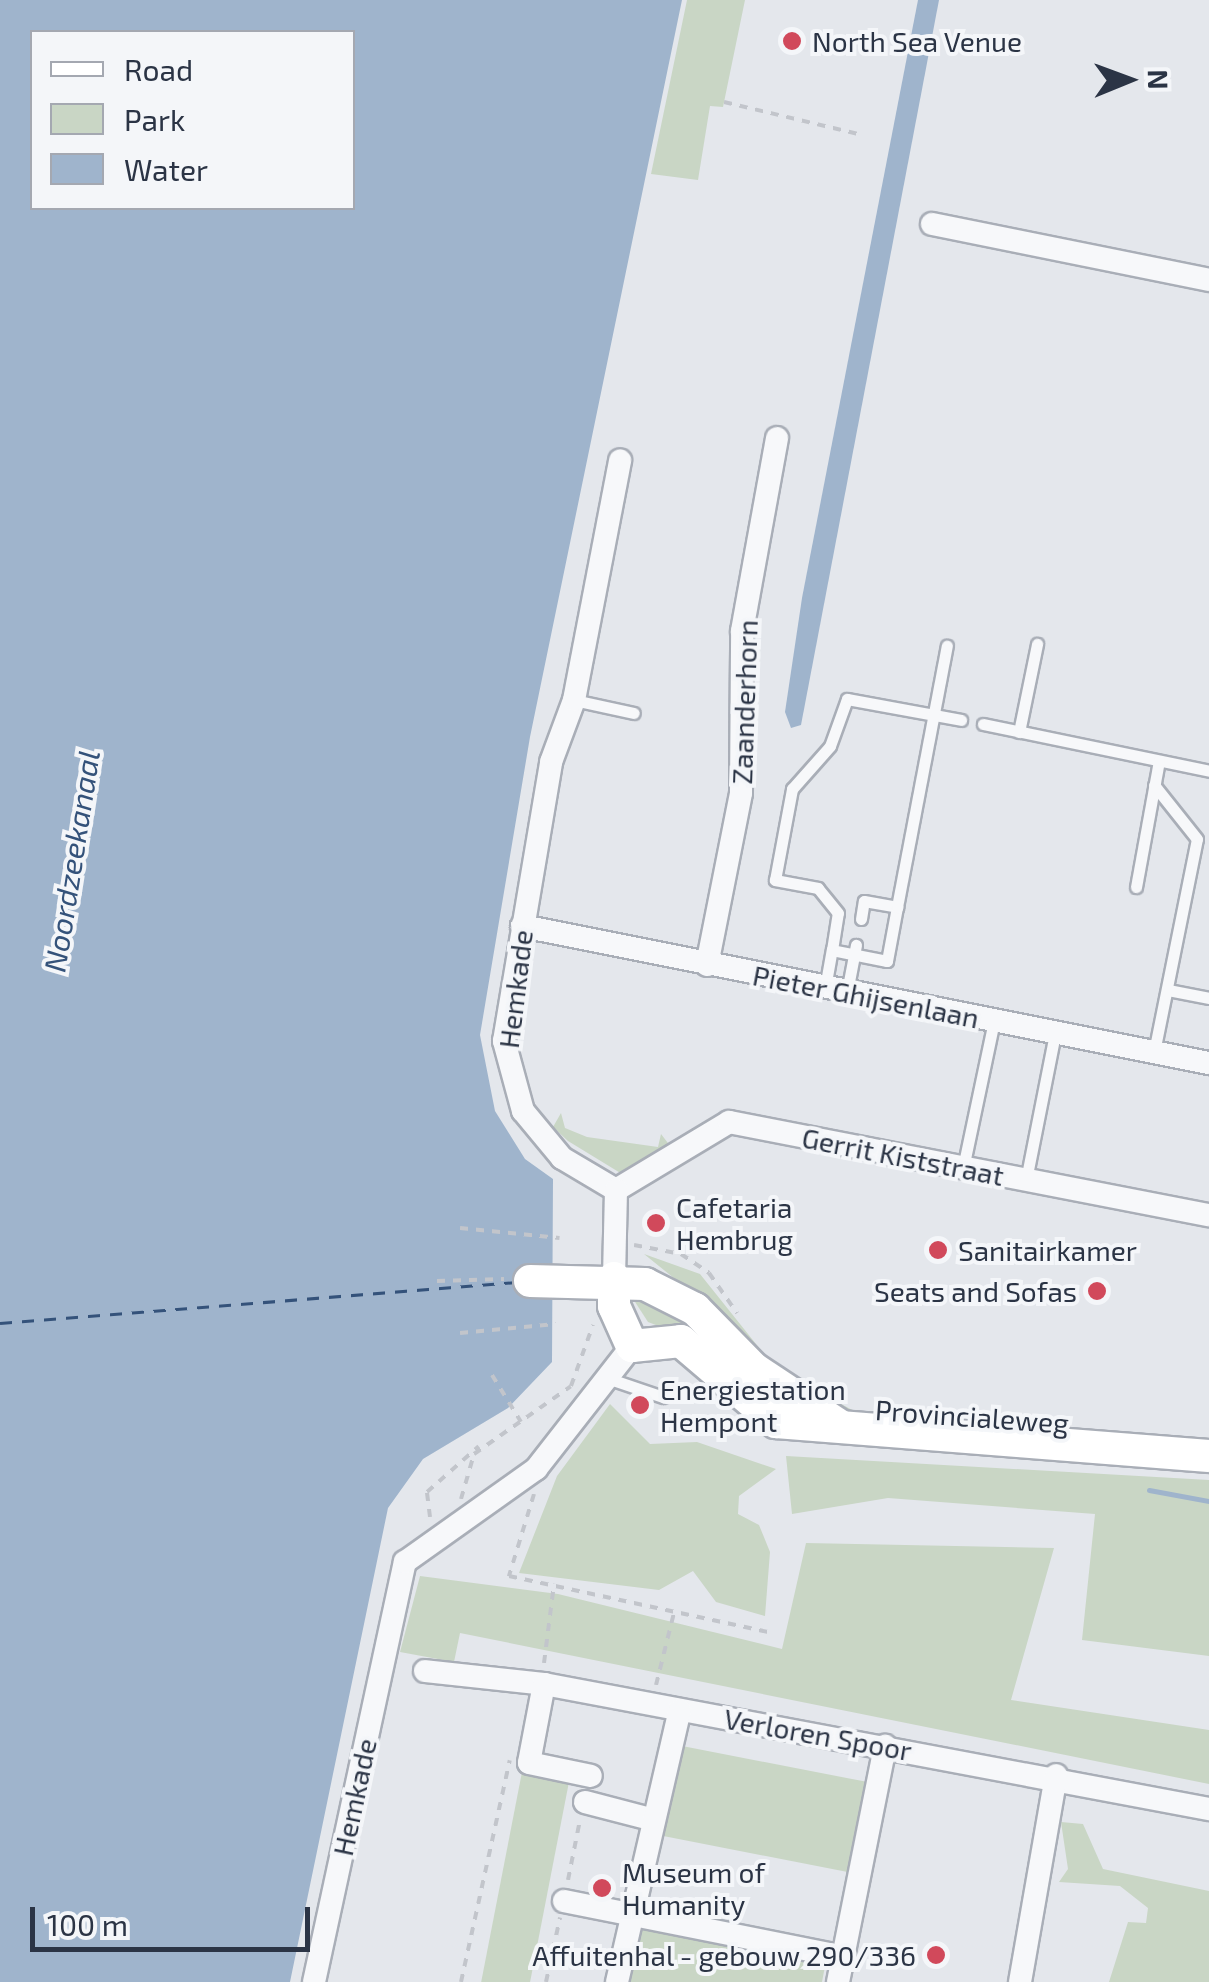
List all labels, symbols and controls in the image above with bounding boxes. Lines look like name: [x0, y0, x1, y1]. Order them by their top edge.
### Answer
place label: North Sea Venue: [812, 24, 1023, 58]
legend: [30, 30, 355, 210]
marker: North Sea Venue: [781, 30, 803, 52]
north arrow: [1079, 30, 1179, 130]
text: Road: [124, 51, 193, 87]
text: N: [1142, 69, 1176, 90]
text: Park: [124, 101, 185, 137]
text: Water: [124, 151, 208, 187]
street label: Zaanderhorn: [724, 619, 764, 785]
water label: Noordzeekanaal: [36, 747, 106, 975]
street label: Hemkade: [491, 928, 539, 1050]
street label: Pieter Ghijsenlaan: [750, 958, 982, 1034]
street label: Gerrit Kiststraat: [799, 1120, 1007, 1192]
place label: Cafetaria Hembrug: [676, 1190, 793, 1256]
marker: Cafetaria Hembrug: [645, 1212, 667, 1234]
place label: Sanitairkamer: [958, 1233, 1137, 1267]
marker: Sanitairkamer: [927, 1239, 949, 1261]
place label: Seats and Sofas: [874, 1274, 1077, 1308]
marker: Seats and Sofas: [1086, 1280, 1108, 1302]
place label: Energiestation Hempont: [660, 1372, 846, 1438]
street label: Provincialeweg: [874, 1392, 1070, 1440]
marker: Energiestation Hempont: [629, 1394, 651, 1416]
street label: Verloren Spoor: [722, 1701, 914, 1767]
street label: Hemkade: [325, 1735, 383, 1859]
place label: Museum of Humanity: [622, 1855, 765, 1921]
marker: Museum of Humanity: [591, 1877, 613, 1899]
scale bar: [35, 1887, 315, 1949]
text: 100 m: [47, 1906, 128, 1942]
place label: Affuitenhal - gebouw 290/336: [531, 1938, 916, 1972]
marker: Affuitenhal - gebouw 290/336: [925, 1944, 947, 1966]

